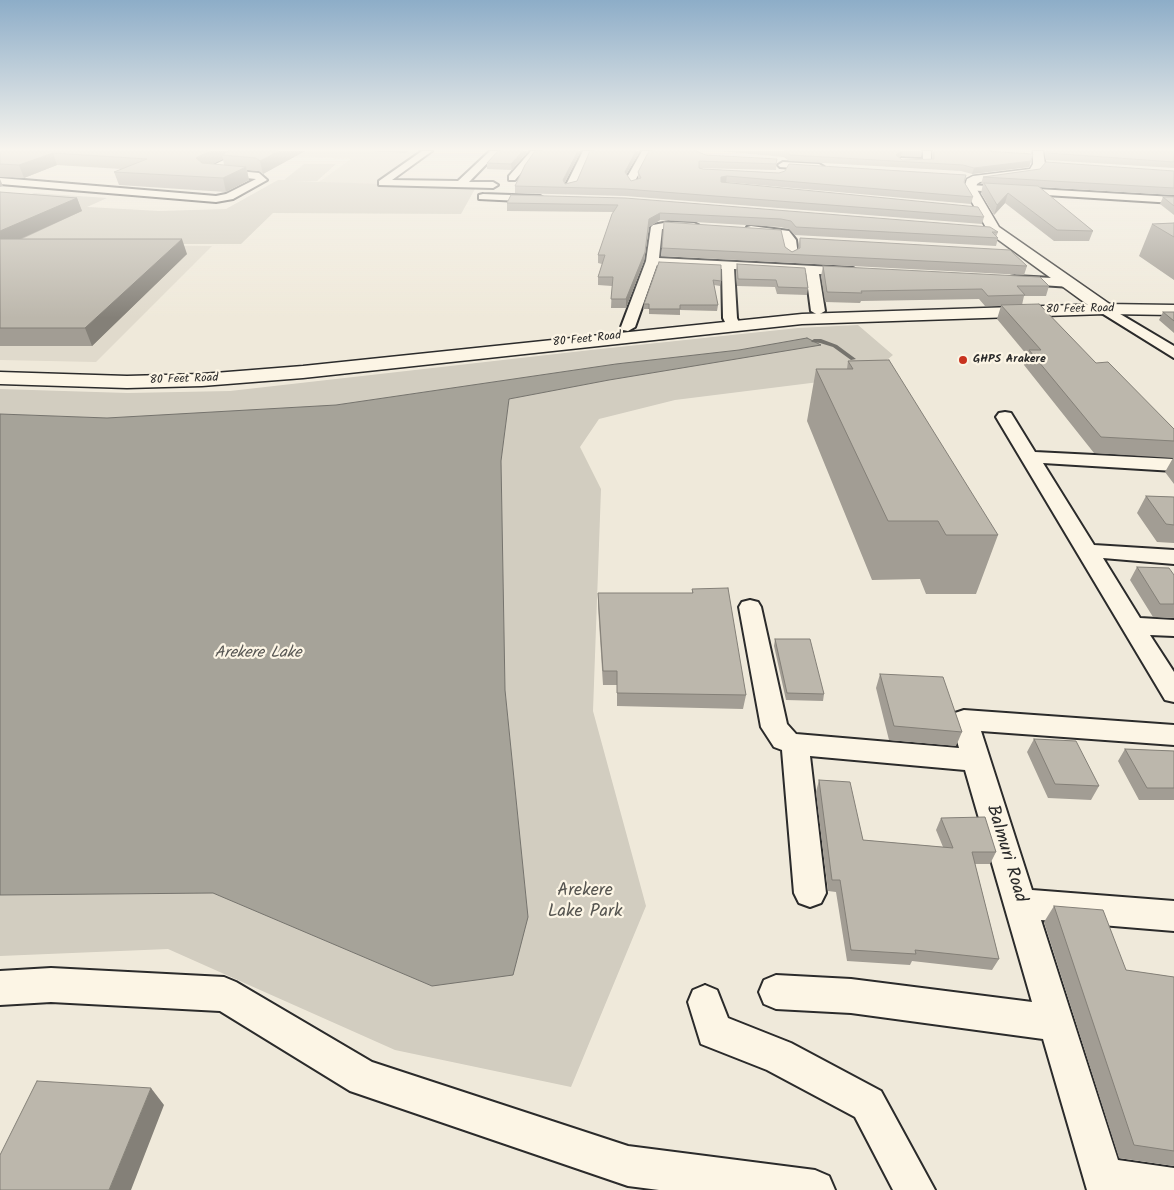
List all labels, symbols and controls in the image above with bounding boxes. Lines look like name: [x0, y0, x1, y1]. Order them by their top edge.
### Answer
street label: 80 Feet Road: [1046, 302, 1114, 318]
street label: 80 Feet Road: [552, 329, 622, 351]
place label: GHPS Arakere: [973, 353, 1046, 367]
marker: GHPS Arakere: [957, 354, 969, 366]
street label: 80 Feet Road: [149, 372, 219, 388]
water label: Arekere Lake: [215, 644, 301, 664]
street label: Balmuri Road: [980, 803, 1030, 905]
park label: Arekere Lake Park: [548, 881, 622, 924]

